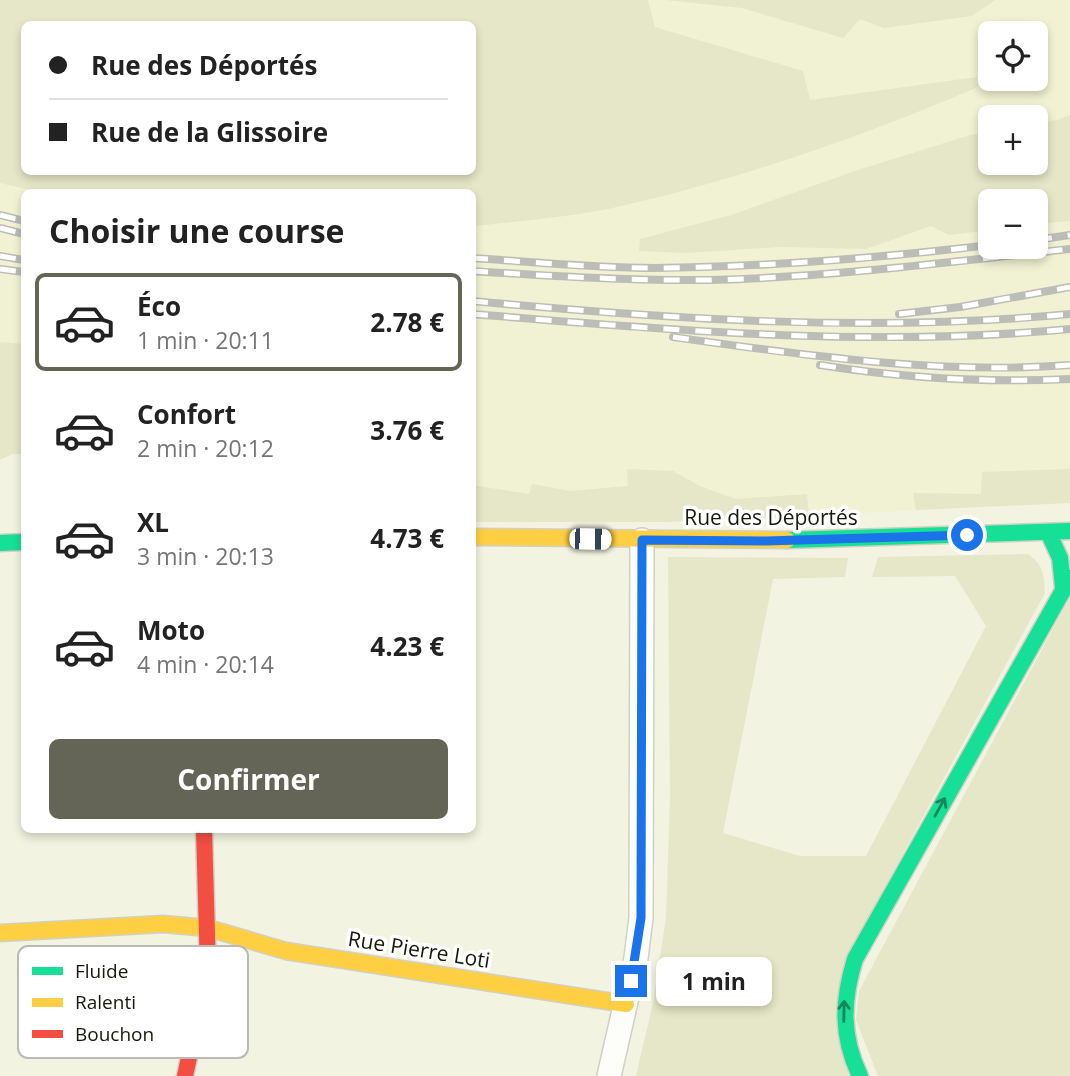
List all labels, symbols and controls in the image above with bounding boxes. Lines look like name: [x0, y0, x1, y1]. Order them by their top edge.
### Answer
map controls: [978, 21, 1048, 259]
button: locate: [978, 21, 1048, 91]
text: Rue des Déportés: [91, 47, 317, 83]
button: +: [978, 105, 1048, 175]
text: Rue de la Glissoire: [91, 114, 328, 150]
button: −: [978, 189, 1048, 259]
text: Choisir une course: [49, 209, 344, 252]
text: Éco: [137, 288, 181, 324]
icon: car: [53, 291, 116, 354]
text: 2.78 €: [370, 304, 444, 340]
text: 1 min · 20:11: [137, 324, 274, 356]
text: Confort: [137, 396, 236, 432]
icon: car: [53, 399, 116, 462]
text: 3.76 €: [370, 412, 444, 448]
text: 2 min · 20:12: [137, 432, 274, 464]
street label: Rue des Déportés: [684, 503, 858, 531]
text: XL: [137, 504, 169, 540]
icon: car: [53, 507, 116, 570]
route start: [951, 519, 983, 551]
text: 4.73 €: [370, 520, 444, 556]
car: [569, 528, 612, 550]
text: 3 min · 20:13: [137, 540, 274, 572]
text: Moto: [137, 612, 205, 648]
icon: car: [53, 615, 116, 678]
text: 4.23 €: [370, 628, 444, 664]
text: 4 min · 20:14: [137, 648, 274, 680]
button: Confirmer: [49, 739, 448, 819]
one-way arrow: [934, 797, 947, 818]
street label: Rue Pierre Loti: [346, 924, 492, 974]
legend: [18, 946, 248, 1058]
callout: 1 min: [656, 956, 771, 1006]
text: Fluide: [75, 958, 128, 984]
route end: [615, 965, 647, 997]
text: 1 min: [682, 965, 746, 997]
text: Ralenti: [75, 989, 136, 1015]
one-way arrow: [837, 1000, 851, 1023]
text: Bouchon: [75, 1021, 154, 1047]

